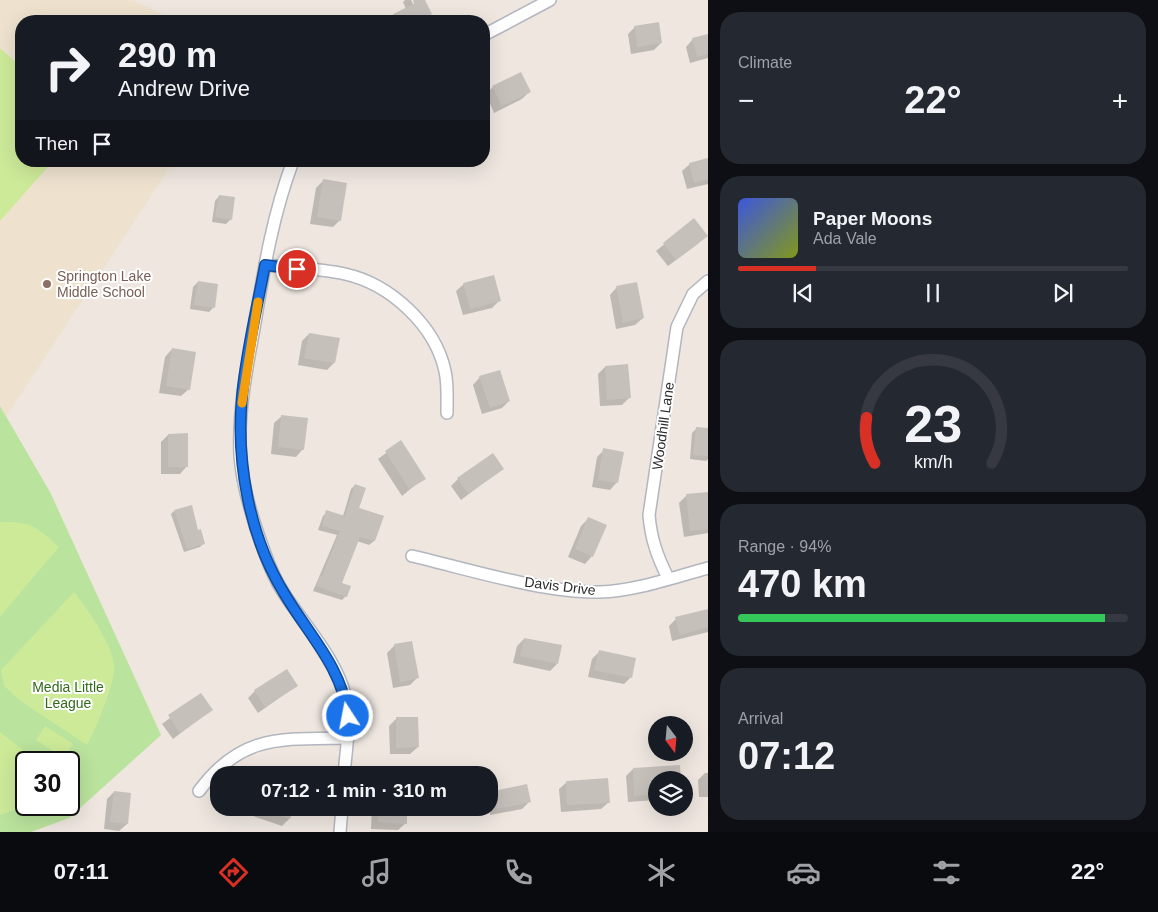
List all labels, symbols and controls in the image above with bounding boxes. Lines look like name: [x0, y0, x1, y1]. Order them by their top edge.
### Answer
icon: right: [35, 35, 100, 100]
text: 290 m: [118, 35, 217, 74]
text: Climate: [738, 54, 792, 71]
text: Andrew Drive: [118, 76, 250, 101]
text: 22°: [904, 79, 962, 121]
text: −: [738, 85, 754, 116]
text: +: [1112, 85, 1128, 116]
icon: arrive: [88, 130, 116, 158]
text: Then: [35, 133, 78, 154]
text: Paper Moons: [813, 208, 932, 229]
text: Ada Vale: [813, 230, 877, 247]
pin: [276, 248, 318, 290]
icon: arrive: [283, 255, 311, 283]
place label: Springton Lake Middle School: [57, 268, 151, 300]
marker: Springton Lake Middle School: [41, 278, 53, 290]
icon: previous: [789, 279, 817, 307]
icon: pause: [919, 279, 947, 307]
icon: next: [1049, 279, 1077, 307]
street label: Woodhill Lane: [649, 381, 677, 471]
text: 23: [904, 395, 962, 453]
text: km/h: [914, 452, 952, 472]
text: Range · 94%: [738, 538, 831, 555]
text: 470 km: [738, 563, 867, 605]
street label: Davis Drive: [524, 574, 597, 598]
park label: Media Little League: [32, 679, 104, 711]
position arrow: [321, 689, 373, 741]
text: Arrival: [738, 710, 783, 727]
north arrow: [648, 716, 692, 761]
map controls: [648, 716, 693, 816]
text: 07:12: [738, 735, 835, 777]
speed limit sign: 30: [15, 751, 80, 816]
button: layers: [648, 771, 693, 816]
text: 07:12 · 1 min · 310 m: [261, 780, 447, 801]
icon: directions: [216, 855, 251, 890]
icon: music: [359, 855, 394, 890]
icon: phone: [501, 855, 536, 890]
icon: climate: [644, 855, 679, 890]
icon: car: [786, 855, 821, 890]
icon: filters: [929, 855, 964, 890]
text: 07:11: [54, 859, 109, 884]
text: 22°: [1071, 859, 1104, 884]

